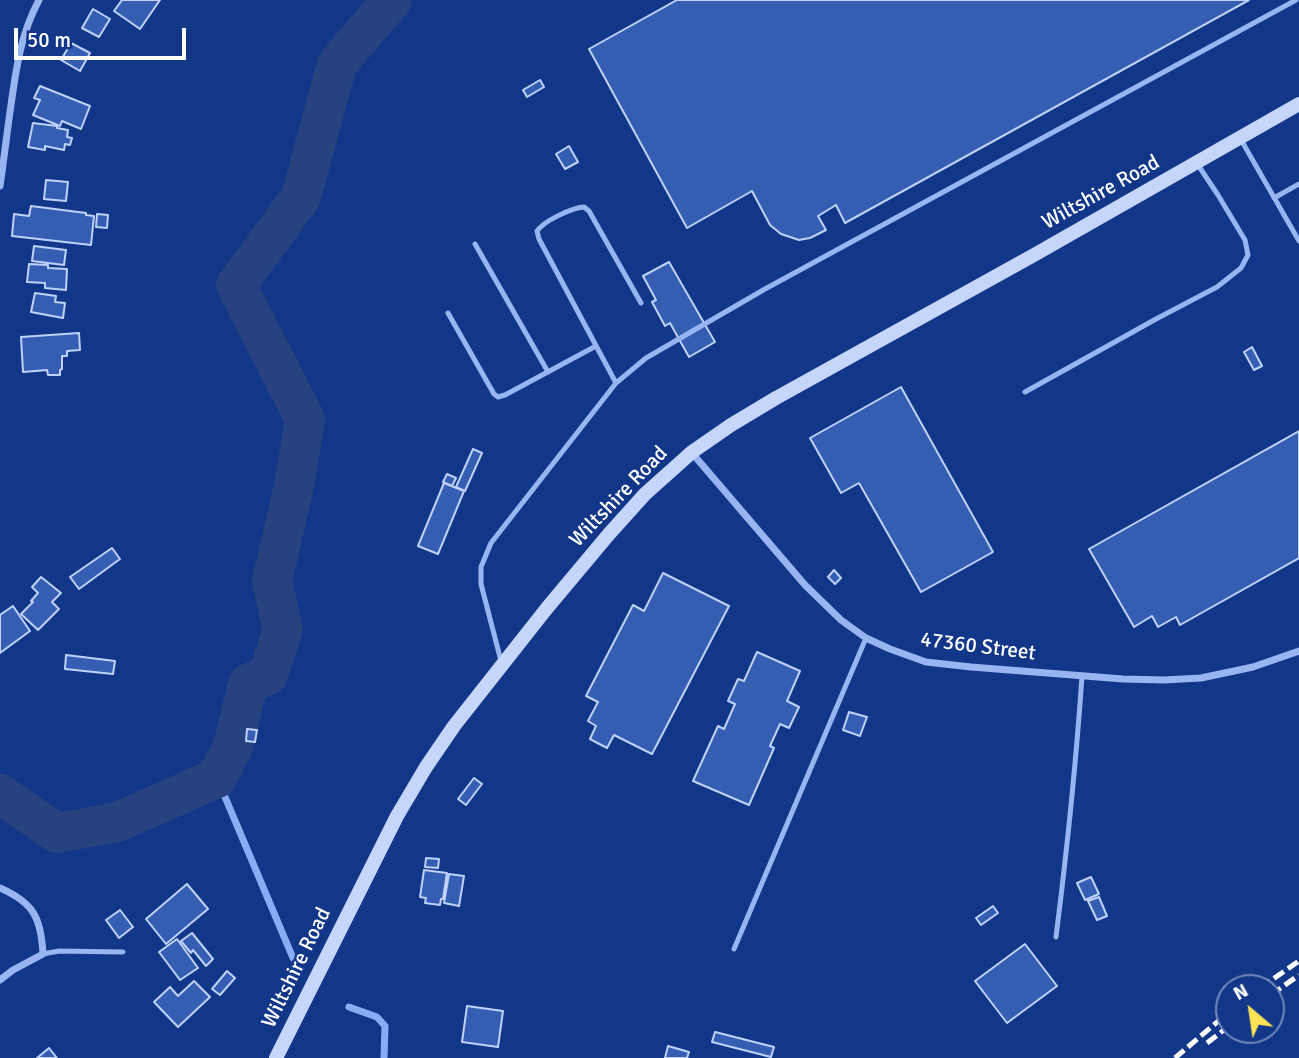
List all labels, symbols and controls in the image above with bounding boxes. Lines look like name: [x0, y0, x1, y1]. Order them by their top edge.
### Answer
scale bar: [18, 14, 189, 58]
text: 50 m: [27, 27, 71, 53]
street label: Wiltshire Road: [1038, 150, 1164, 236]
street label: Wiltshire Road: [565, 441, 673, 553]
street label: 47360 Street: [919, 627, 1037, 667]
street label: Wiltshire Road: [257, 904, 337, 1032]
north arrow: [1215, 974, 1285, 1044]
text: N: [1229, 979, 1252, 1006]

